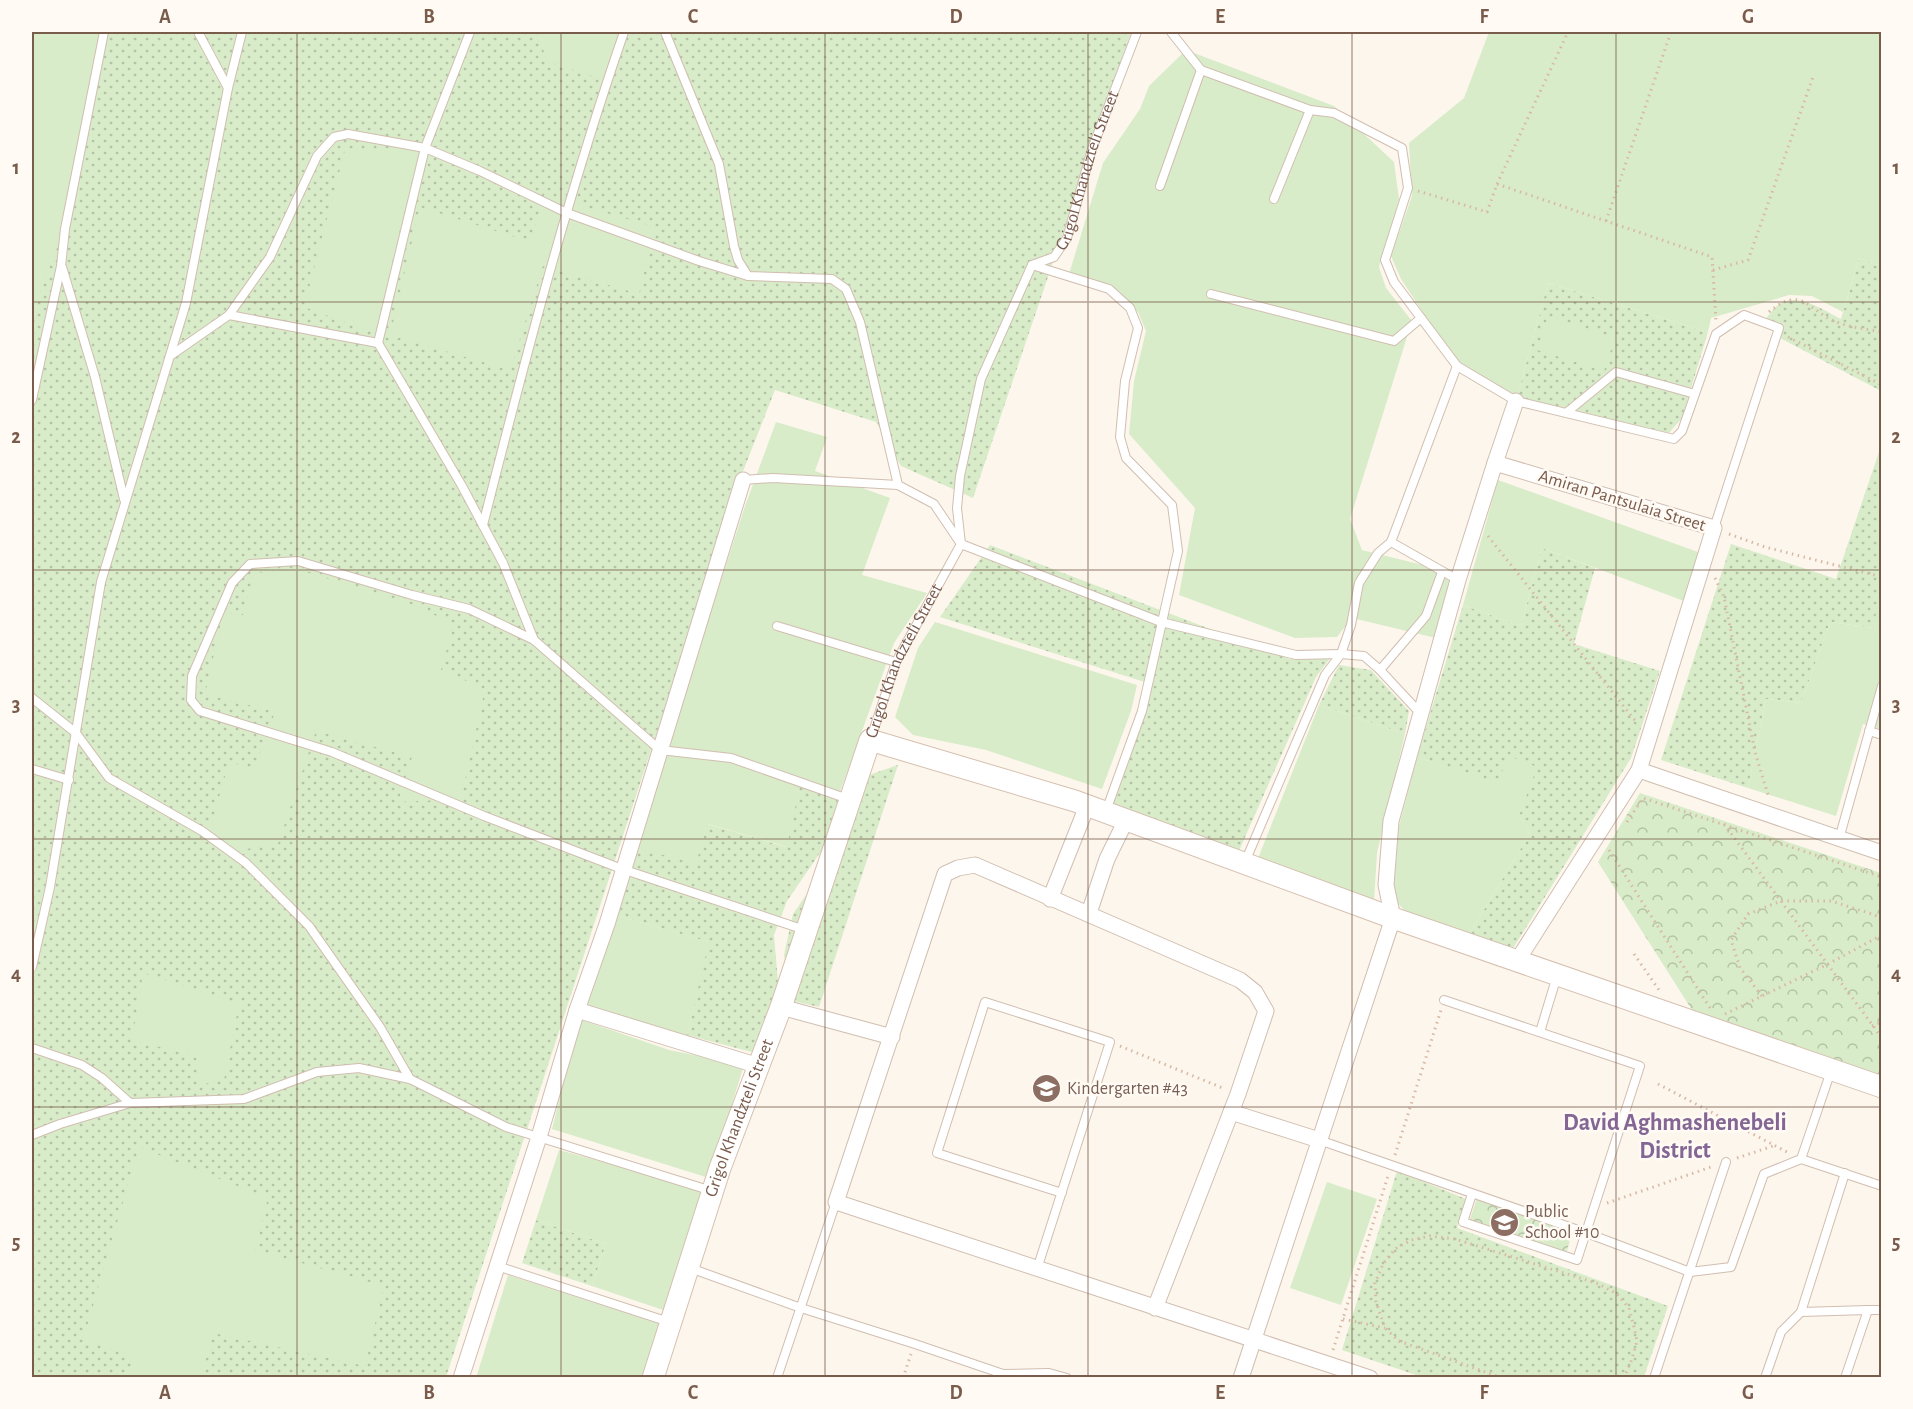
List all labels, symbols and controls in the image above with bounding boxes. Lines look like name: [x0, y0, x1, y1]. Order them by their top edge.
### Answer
text: A: [159, 7, 171, 27]
text: B: [423, 7, 435, 27]
text: C: [688, 7, 699, 27]
text: D: [949, 7, 963, 27]
text: E: [1215, 7, 1225, 27]
text: F: [1479, 7, 1489, 27]
text: G: [1742, 7, 1754, 27]
street label: Grigol Khandzteli Street: [1052, 88, 1123, 254]
text: 1: [12, 158, 20, 178]
text: 1: [1892, 158, 1900, 178]
text: 2: [11, 427, 21, 447]
text: 2: [1891, 427, 1901, 447]
street label: Amiran Pantsulaia Street: [1536, 467, 1708, 535]
street label: Grigol Khandzteli Street: [863, 581, 946, 740]
text: 3: [12, 695, 20, 715]
text: 3: [1892, 695, 1900, 715]
text: 4: [11, 964, 21, 984]
text: 4: [1891, 964, 1901, 984]
street label: Grigol Khandzteli Street: [702, 1036, 777, 1199]
school or university icon: Kindergarten #43: [1030, 1073, 1062, 1105]
place label: Kindergarten #43: [1067, 1080, 1188, 1098]
district label: David Aghmashenebeli District: [1563, 1111, 1787, 1163]
place label: Public School #10: [1525, 1203, 1600, 1242]
school or university icon: Public School #10: [1488, 1206, 1520, 1238]
text: 5: [12, 1233, 20, 1253]
text: 5: [1892, 1233, 1900, 1253]
text: A: [159, 1383, 171, 1403]
text: B: [423, 1383, 435, 1403]
text: C: [688, 1383, 699, 1403]
text: D: [949, 1383, 963, 1403]
text: E: [1215, 1383, 1225, 1403]
text: F: [1479, 1383, 1489, 1403]
text: G: [1742, 1383, 1754, 1403]

